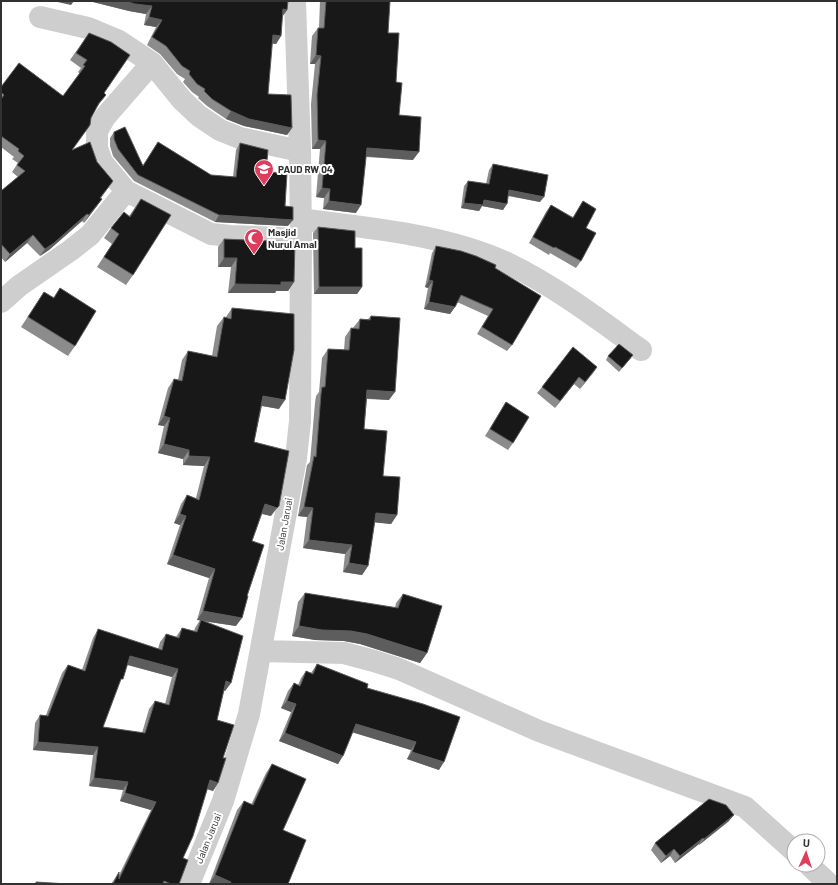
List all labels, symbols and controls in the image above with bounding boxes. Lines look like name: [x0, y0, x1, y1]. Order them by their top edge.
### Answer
school or university icon: PAUD RW 04: [253, 158, 275, 186]
place label: PAUD RW 04: [278, 163, 333, 175]
place label: Masjid Nurul Amal: [268, 226, 317, 250]
mosque icon: Masjid Nurul Amal: [243, 227, 265, 255]
street label: Jalan Jaruai: [273, 497, 295, 551]
street label: Jalan Jaruai: [192, 811, 224, 865]
north arrow: [786, 833, 826, 873]
text: U: [803, 836, 810, 849]

